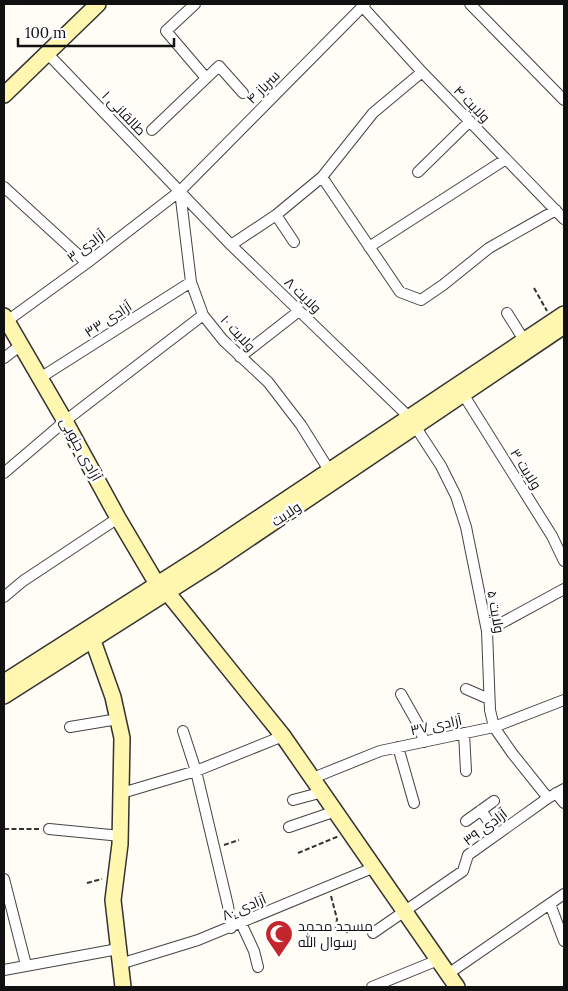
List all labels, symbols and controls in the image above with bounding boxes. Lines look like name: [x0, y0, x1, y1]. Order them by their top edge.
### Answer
scale bar: [18, 15, 174, 47]
text: 100 m: [25, 23, 66, 42]
street label: سرباز ۴: [242, 66, 284, 108]
street label: ولایت ۴: [450, 82, 494, 126]
street label: طالقانی ۱: [98, 87, 150, 139]
street label: آزادی ۳: [63, 226, 109, 266]
street label: ولایت ۸: [281, 273, 325, 317]
street label: آزادی ۳۳: [81, 297, 135, 341]
street label: ولایت ۱۰: [217, 311, 259, 355]
street label: آزادی جنوبی: [56, 414, 106, 484]
street label: ولایت ۳: [506, 445, 546, 493]
street label: ولایت: [268, 498, 304, 530]
street label: ولایت ۵: [483, 589, 509, 635]
street label: آزادی ۳۷: [408, 711, 464, 739]
street label: آزادی ۳۹: [459, 804, 511, 850]
street label: آزادی ۸۰: [219, 890, 269, 924]
place label: مسجد محمد رسوال الله: [298, 917, 373, 951]
mosque icon: مسجد محمد رسوال الله: [264, 919, 294, 958]

